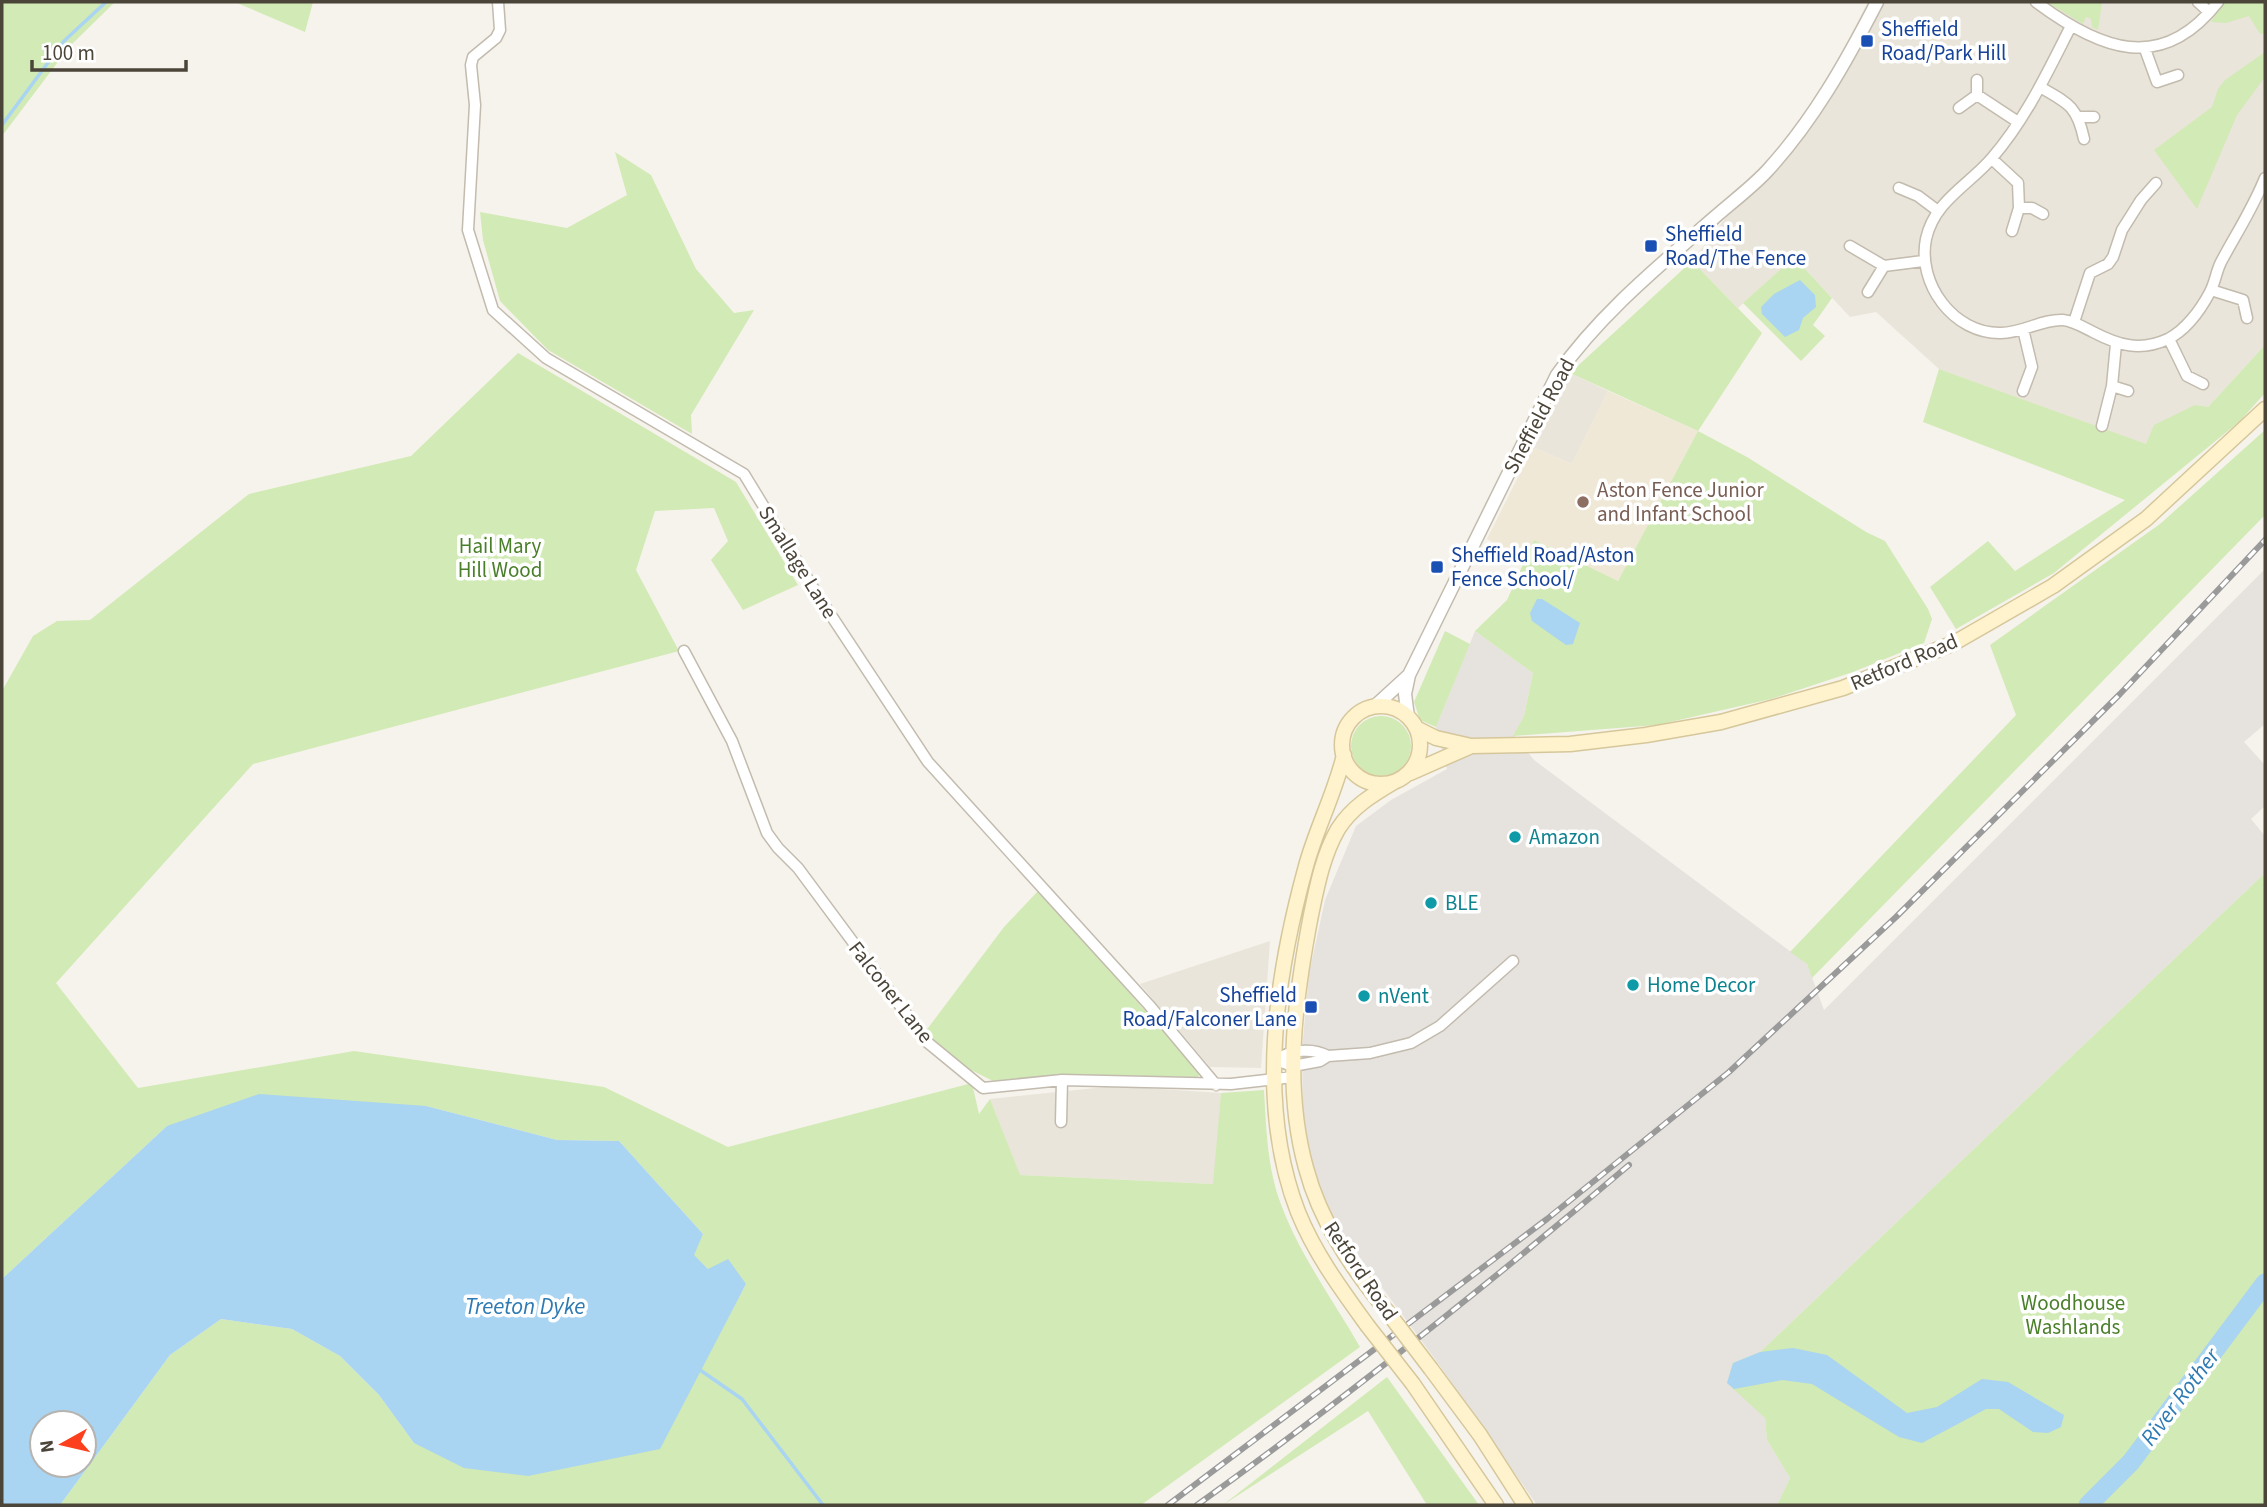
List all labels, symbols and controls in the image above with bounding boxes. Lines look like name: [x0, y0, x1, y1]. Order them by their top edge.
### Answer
place label: Sheffield Road/Park Hill: [1881, 14, 2006, 68]
scale bar: [32, 28, 186, 72]
marker: Sheffield Road/Park Hill: [1859, 33, 1875, 49]
text: 100 m: [42, 38, 95, 68]
place label: Sheffield Road/The Fence: [1665, 219, 1806, 273]
marker: Sheffield Road/The Fence: [1643, 238, 1659, 254]
street label: Sheffield Road: [1496, 353, 1582, 479]
place label: Aston Fence Junior and Infant School: [1597, 475, 1764, 529]
marker: Aston Fence Junior and Infant School: [1575, 494, 1591, 510]
street label: Smallage Lane: [751, 500, 845, 624]
park label: Hail Mary Hill Wood: [458, 531, 542, 585]
place label: Sheffield Road/Aston Fence School/: [1451, 540, 1634, 594]
marker: Sheffield Road/Aston Fence School/: [1429, 559, 1445, 575]
street label: Retford Road: [1846, 626, 1962, 698]
place label: Amazon: [1529, 822, 1600, 852]
marker: Amazon: [1507, 829, 1523, 845]
place label: BLE: [1445, 888, 1479, 918]
marker: BLE: [1423, 895, 1439, 911]
street label: Falconer Lane: [842, 935, 940, 1049]
place label: Home Decor: [1647, 970, 1756, 1000]
marker: Home Decor: [1625, 977, 1641, 993]
place label: Sheffield Road/Falconer Lane: [1122, 980, 1297, 1034]
place label: nVent: [1378, 981, 1429, 1011]
marker: nVent: [1356, 988, 1372, 1004]
marker: Sheffield Road/Falconer Lane: [1303, 999, 1319, 1015]
street label: Retford Road: [1317, 1215, 1405, 1327]
park label: Woodhouse Washlands: [2021, 1288, 2125, 1342]
water label: Treeton Dyke: [465, 1290, 585, 1323]
water label: River Rother: [2132, 1340, 2228, 1453]
north arrow: [28, 1409, 98, 1479]
text: N: [33, 1438, 62, 1454]

